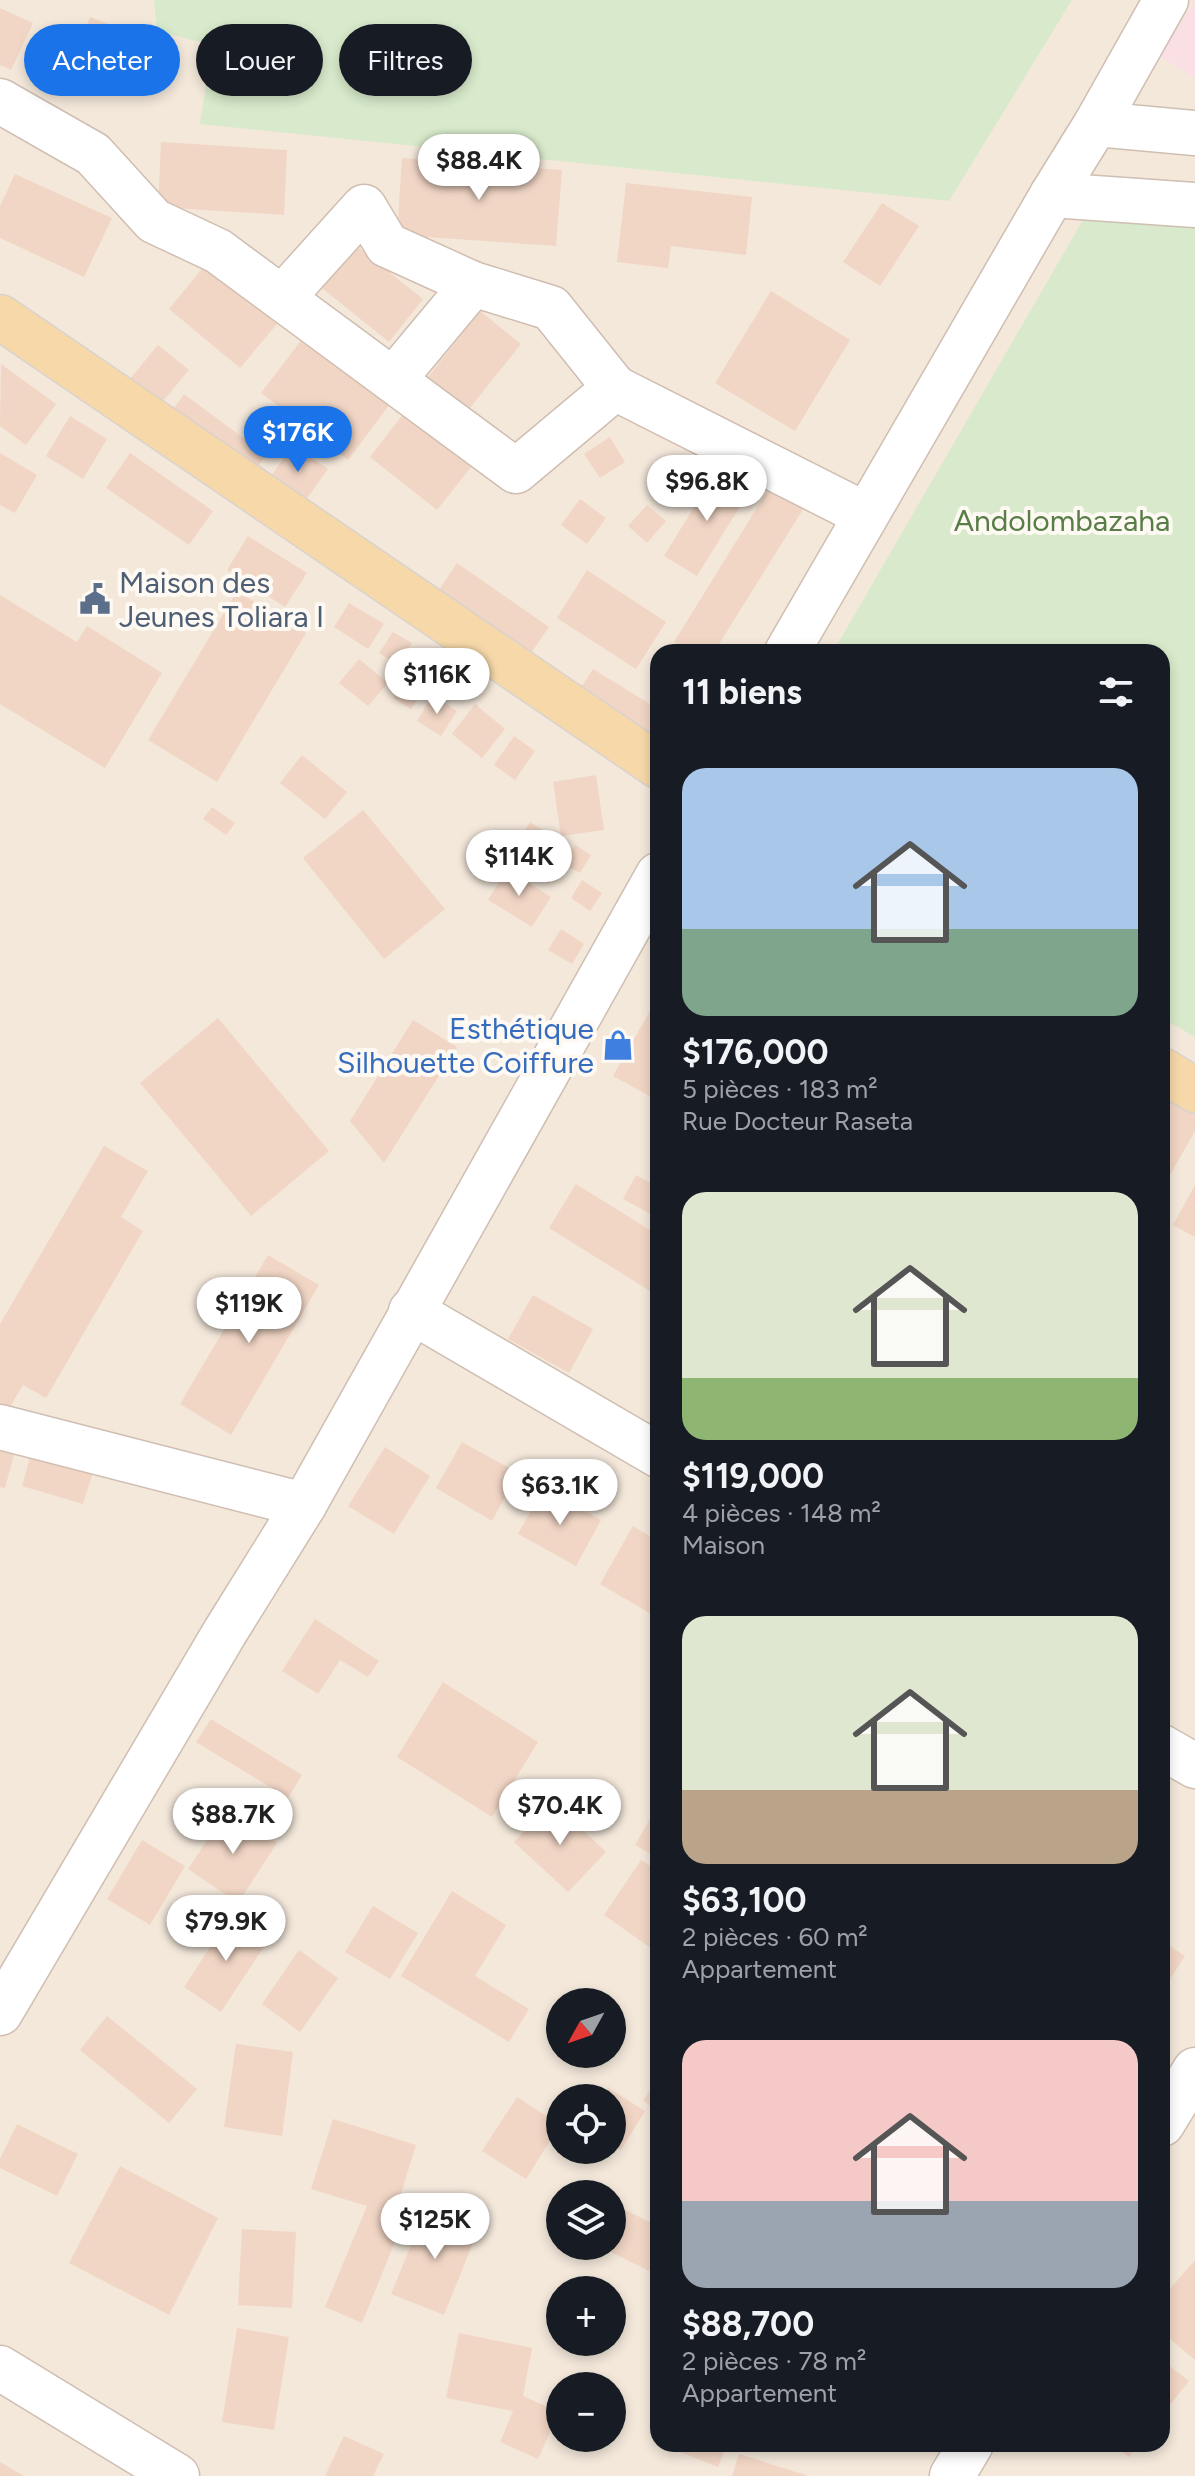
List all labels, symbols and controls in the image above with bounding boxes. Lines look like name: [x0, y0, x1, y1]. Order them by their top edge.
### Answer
chip: Acheter: [24, 24, 180, 96]
chip: Louer: [196, 24, 323, 96]
chip: Filtres: [339, 24, 472, 96]
pin: $88.4K: [414, 134, 544, 202]
text: $88.4K: [436, 144, 522, 176]
pin: $176K: [242, 406, 354, 474]
text: $176K: [262, 416, 334, 448]
pin: $96.8K: [642, 455, 772, 523]
text: $96.8K: [665, 465, 749, 497]
park label: Andolombazaha: [954, 502, 1170, 539]
place label: Maison des Jeunes Toliara I: [119, 564, 324, 635]
public building icon: Maison des Jeunes Toliara I: [78, 582, 112, 616]
pin: $116K: [381, 648, 493, 716]
text: $116K: [403, 658, 471, 690]
icon: filters: [1094, 670, 1138, 714]
text: 11 biens: [682, 672, 802, 713]
icon: home: [838, 820, 982, 964]
pin: $114K: [463, 830, 575, 898]
text: $114K: [484, 840, 554, 872]
place label: Esthétique Silhouette Coiffure: [337, 1010, 594, 1081]
shop icon: Esthétique Silhouette Coiffure: [601, 1028, 635, 1062]
text: $176,000: [682, 1032, 829, 1073]
text: 5 pièces · 183 m²: [682, 1073, 878, 1105]
text: Rue Docteur Raseta: [682, 1105, 913, 1137]
icon: home: [838, 1244, 982, 1388]
pin: $119K: [193, 1277, 305, 1345]
text: $119K: [215, 1287, 283, 1319]
text: $119,000: [682, 1456, 824, 1497]
pin: $63.1K: [495, 1459, 625, 1527]
text: $63.1K: [521, 1469, 599, 1501]
text: 4 pièces · 148 m²: [682, 1497, 881, 1529]
text: Maison: [682, 1529, 765, 1561]
icon: home: [838, 1668, 982, 1812]
pin: $70.4K: [495, 1779, 625, 1847]
pin: $88.7K: [168, 1788, 298, 1856]
text: $70.4K: [517, 1789, 603, 1821]
text: $88.7K: [191, 1798, 275, 1830]
text: $63,100: [682, 1880, 807, 1921]
pin: $79.9K: [161, 1895, 291, 1963]
text: $79.9K: [185, 1905, 267, 1937]
text: 2 pièces · 60 m²: [682, 1921, 868, 1953]
text: Appartement: [682, 1953, 837, 1985]
north arrow: [546, 1988, 626, 2068]
map controls: [546, 1988, 626, 2452]
button: locate: [546, 2084, 626, 2164]
icon: home: [838, 2092, 982, 2236]
button: layers: [546, 2180, 626, 2260]
pin: $125K: [379, 2193, 491, 2261]
text: $125K: [399, 2203, 471, 2235]
button: +: [546, 2276, 626, 2356]
text: $88,700: [682, 2304, 814, 2345]
text: 2 pièces · 78 m²: [682, 2345, 866, 2377]
button: −: [546, 2372, 626, 2452]
text: Appartement: [682, 2377, 837, 2409]

